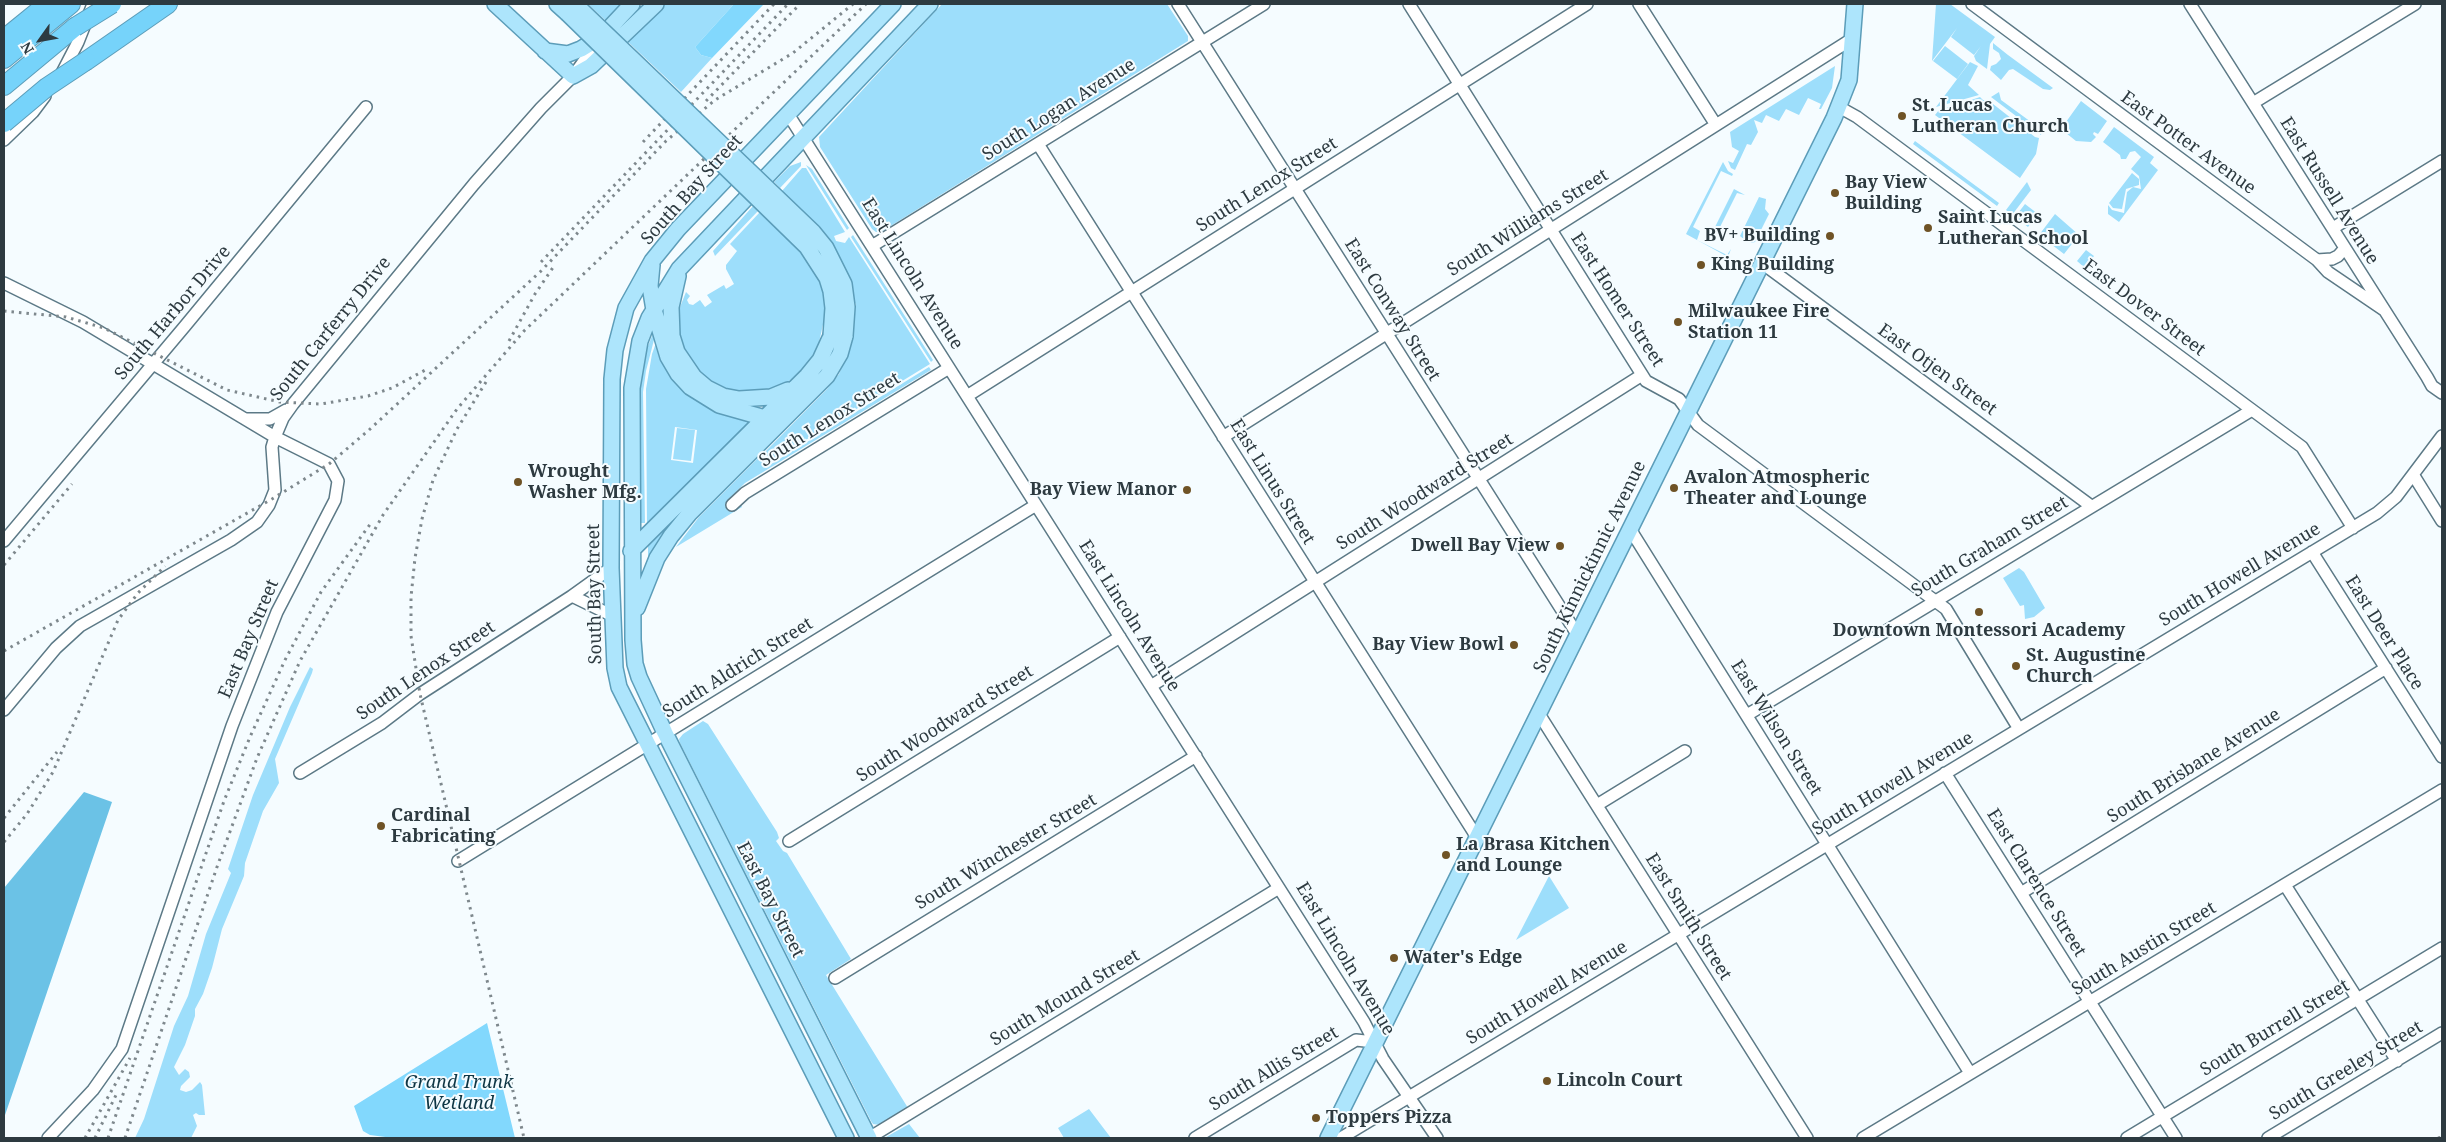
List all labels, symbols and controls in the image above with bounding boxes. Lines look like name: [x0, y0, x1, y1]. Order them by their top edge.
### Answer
north arrow: [15, 15, 65, 65]
text: N: [16, 39, 38, 58]
street label: South Logan Avenue: [979, 54, 1139, 166]
street label: East Potter Avenue: [2116, 87, 2260, 199]
place label: St. Lucas Lutheran Church: [1912, 95, 2069, 138]
marker: St. Lucas Lutheran Church: [1896, 110, 1908, 122]
street label: East Russell Avenue: [2275, 113, 2383, 269]
street label: South Bay Street: [637, 131, 747, 249]
street label: South Lenox Street: [1193, 133, 1341, 237]
street label: South Williams Street: [1444, 165, 1612, 281]
place label: Bay View Building: [1845, 172, 1927, 214]
marker: Bay View Building: [1829, 187, 1841, 199]
street label: East Lincoln Avenue: [857, 194, 967, 354]
place label: Saint Lucas Lutheran School: [1938, 207, 2088, 250]
marker: Saint Lucas Lutheran School: [1922, 222, 1934, 234]
place label: BV+ Building: [1704, 225, 1820, 247]
street label: East Homer Street: [1566, 229, 1668, 371]
marker: BV+ Building: [1824, 230, 1836, 242]
street label: East Conway Street: [1339, 235, 1445, 385]
street label: South Harbor Drive: [110, 241, 236, 385]
street label: South Carferry Drive: [266, 253, 396, 405]
place label: King Building: [1711, 254, 1834, 276]
street label: East Dover Street: [2079, 255, 2209, 361]
marker: King Building: [1695, 259, 1707, 271]
place label: Milwaukee Fire Station 11: [1688, 301, 1830, 344]
marker: Milwaukee Fire Station 11: [1672, 316, 1684, 328]
street label: East Otjen Street: [1873, 320, 2001, 420]
street label: South Lenox Street: [756, 368, 904, 472]
street label: East Linus Street: [1225, 415, 1319, 549]
street label: South Woodward Street: [1333, 429, 1517, 555]
street label: South Kinnickinnic Avenue: [1529, 457, 1651, 677]
place label: Wrought Washer Mfg.: [528, 461, 642, 504]
place label: Avalon Atmospheric Theater and Lounge: [1684, 467, 1870, 509]
marker: Wrought Washer Mfg.: [512, 476, 524, 488]
place label: Bay View Manor: [1030, 479, 1177, 501]
marker: Avalon Atmospheric Theater and Lounge: [1668, 482, 1680, 494]
marker: Bay View Manor: [1181, 484, 1193, 496]
street label: South Graham Street: [1908, 492, 2072, 602]
street label: South Howell Avenue: [2156, 518, 2324, 632]
street label: South Bay Street: [583, 523, 607, 665]
place label: Dwell Bay View: [1411, 535, 1550, 557]
street label: East Lincoln Avenue: [1074, 536, 1184, 696]
marker: Dwell Bay View: [1554, 540, 1566, 552]
street label: East Deer Place: [2340, 572, 2428, 694]
street label: East Bay Street: [214, 576, 284, 702]
marker: Downtown Montessori Academy: [1973, 606, 1985, 618]
street label: South Aldrich Street: [659, 613, 817, 723]
street label: South Lenox Street: [353, 617, 499, 725]
place label: Downtown Montessori Academy: [1833, 620, 2125, 642]
place label: Bay View Bowl: [1372, 634, 1504, 656]
marker: Bay View Bowl: [1508, 639, 1520, 651]
place label: St. Augustine Church: [2026, 645, 2146, 688]
street label: East Wilson Street: [1726, 656, 1826, 800]
marker: St. Augustine Church: [2010, 660, 2022, 672]
street label: South Woodward Street: [853, 661, 1037, 787]
street label: South Brisbane Avenue: [2104, 704, 2284, 828]
street label: South Howell Avenue: [1809, 727, 1977, 841]
street label: South Winchester Street: [911, 789, 1101, 915]
place label: Cardinal Fabricating: [391, 805, 496, 848]
street label: East Clarence Street: [1982, 805, 2090, 961]
marker: Cardinal Fabricating: [375, 820, 387, 832]
place label: La Brasa Kitchen and Lounge: [1456, 834, 1610, 876]
street label: East Bay Street: [732, 838, 808, 962]
marker: La Brasa Kitchen and Lounge: [1440, 849, 1452, 861]
street label: East Smith Street: [1640, 850, 1736, 984]
street label: East Lincoln Avenue: [1291, 879, 1399, 1039]
street label: South Austin Street: [2068, 897, 2220, 1001]
street label: South Howell Avenue: [1463, 936, 1631, 1050]
street label: South Mound Street: [986, 945, 1144, 1051]
place label: Water's Edge: [1404, 947, 1522, 969]
marker: Water's Edge: [1388, 952, 1400, 964]
street label: South Burrell Street: [2197, 975, 2353, 1081]
street label: South Greeley Street: [2265, 1017, 2427, 1125]
street label: South Allis Street: [1206, 1022, 1342, 1116]
place label: Lincoln Court: [1557, 1070, 1682, 1092]
park label: Grand Trunk Wetland: [405, 1072, 513, 1114]
marker: Lincoln Court: [1541, 1075, 1553, 1087]
place label: Toppers Pizza: [1326, 1107, 1452, 1129]
marker: Toppers Pizza: [1310, 1112, 1322, 1124]

